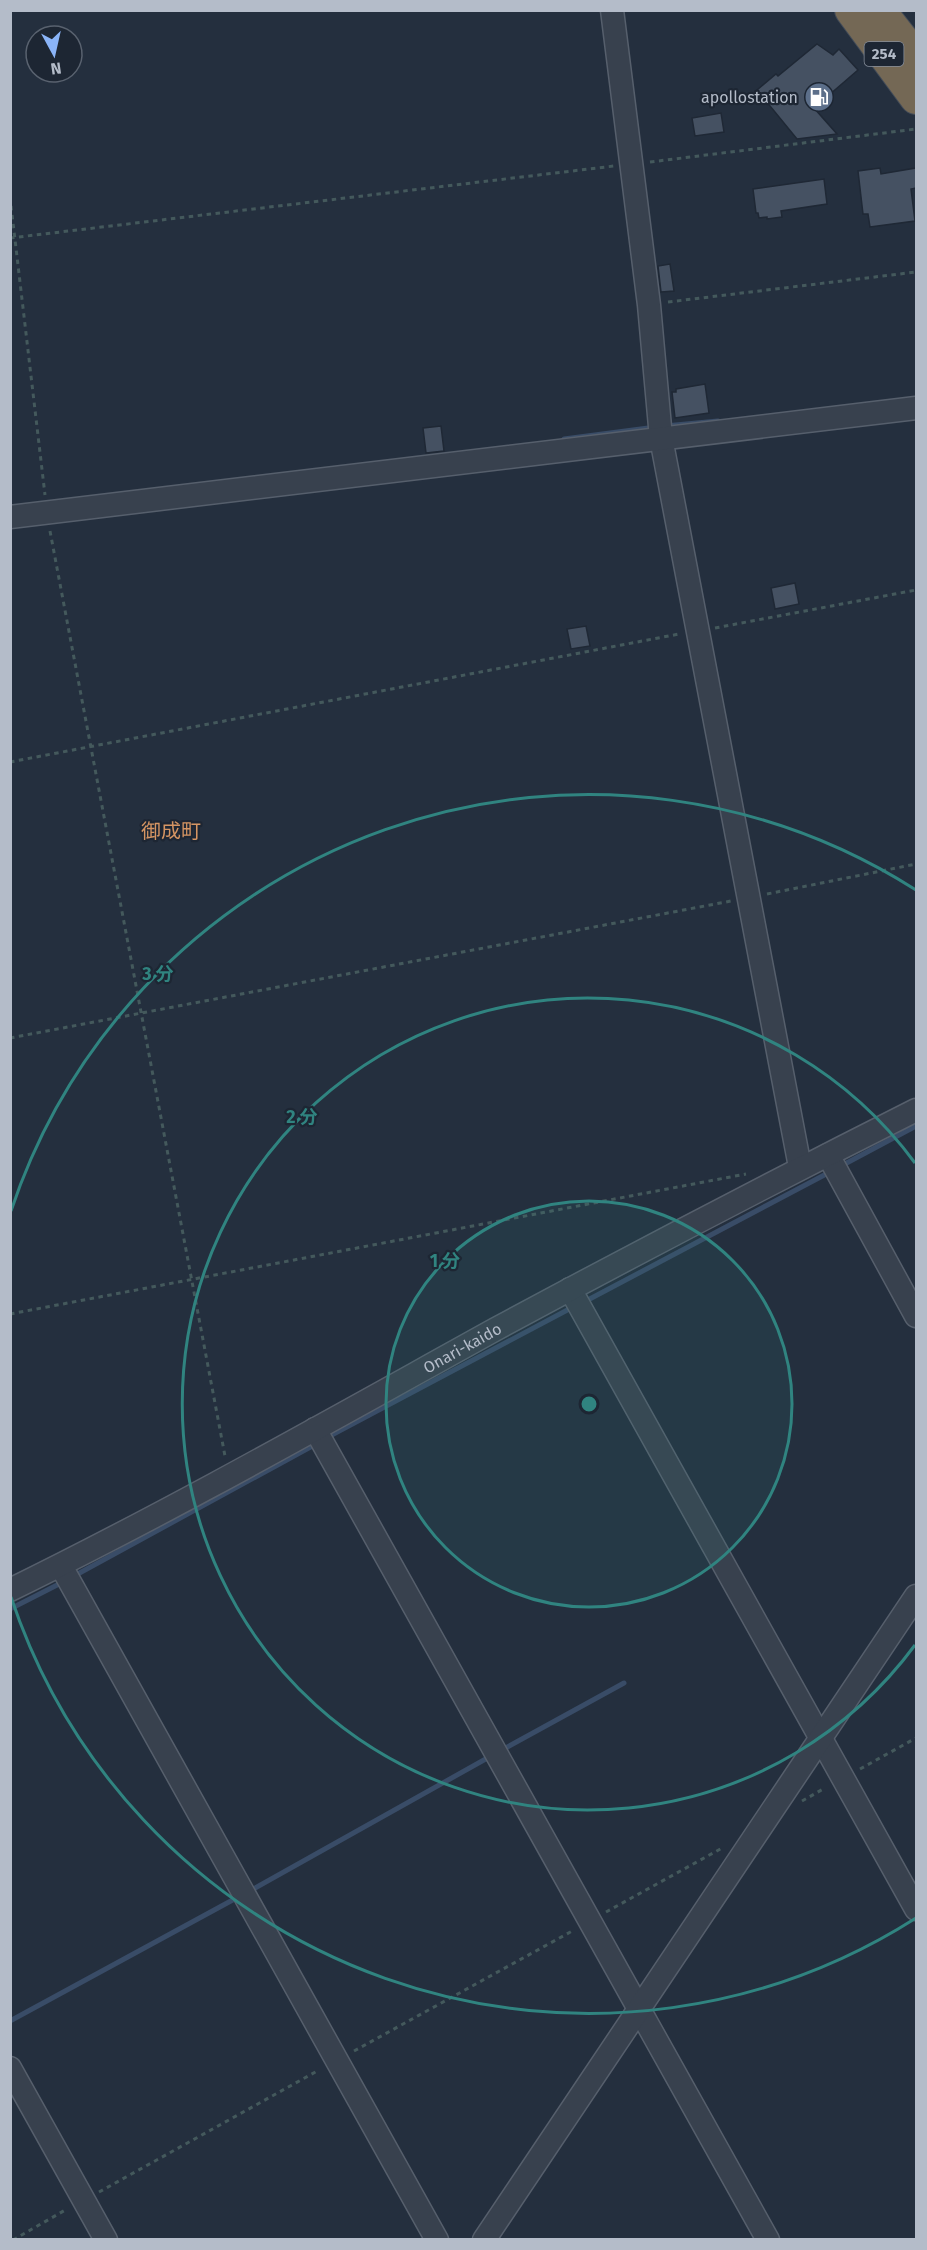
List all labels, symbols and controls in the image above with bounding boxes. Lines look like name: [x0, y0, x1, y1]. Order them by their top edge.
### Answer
north arrow: [24, 24, 84, 84]
road number: 254: [864, 42, 904, 66]
text: N: [49, 58, 63, 79]
fuel station icon: apollostation: [803, 81, 835, 113]
place label: apollostation: [701, 88, 798, 107]
district label: 御成町: [141, 819, 201, 843]
text: 3 分: [141, 963, 174, 985]
text: 2 分: [286, 1106, 318, 1128]
text: 1 分: [430, 1250, 460, 1272]
street label: Onari-kaido: [420, 1319, 505, 1377]
centre of rings: [579, 1394, 599, 1414]

